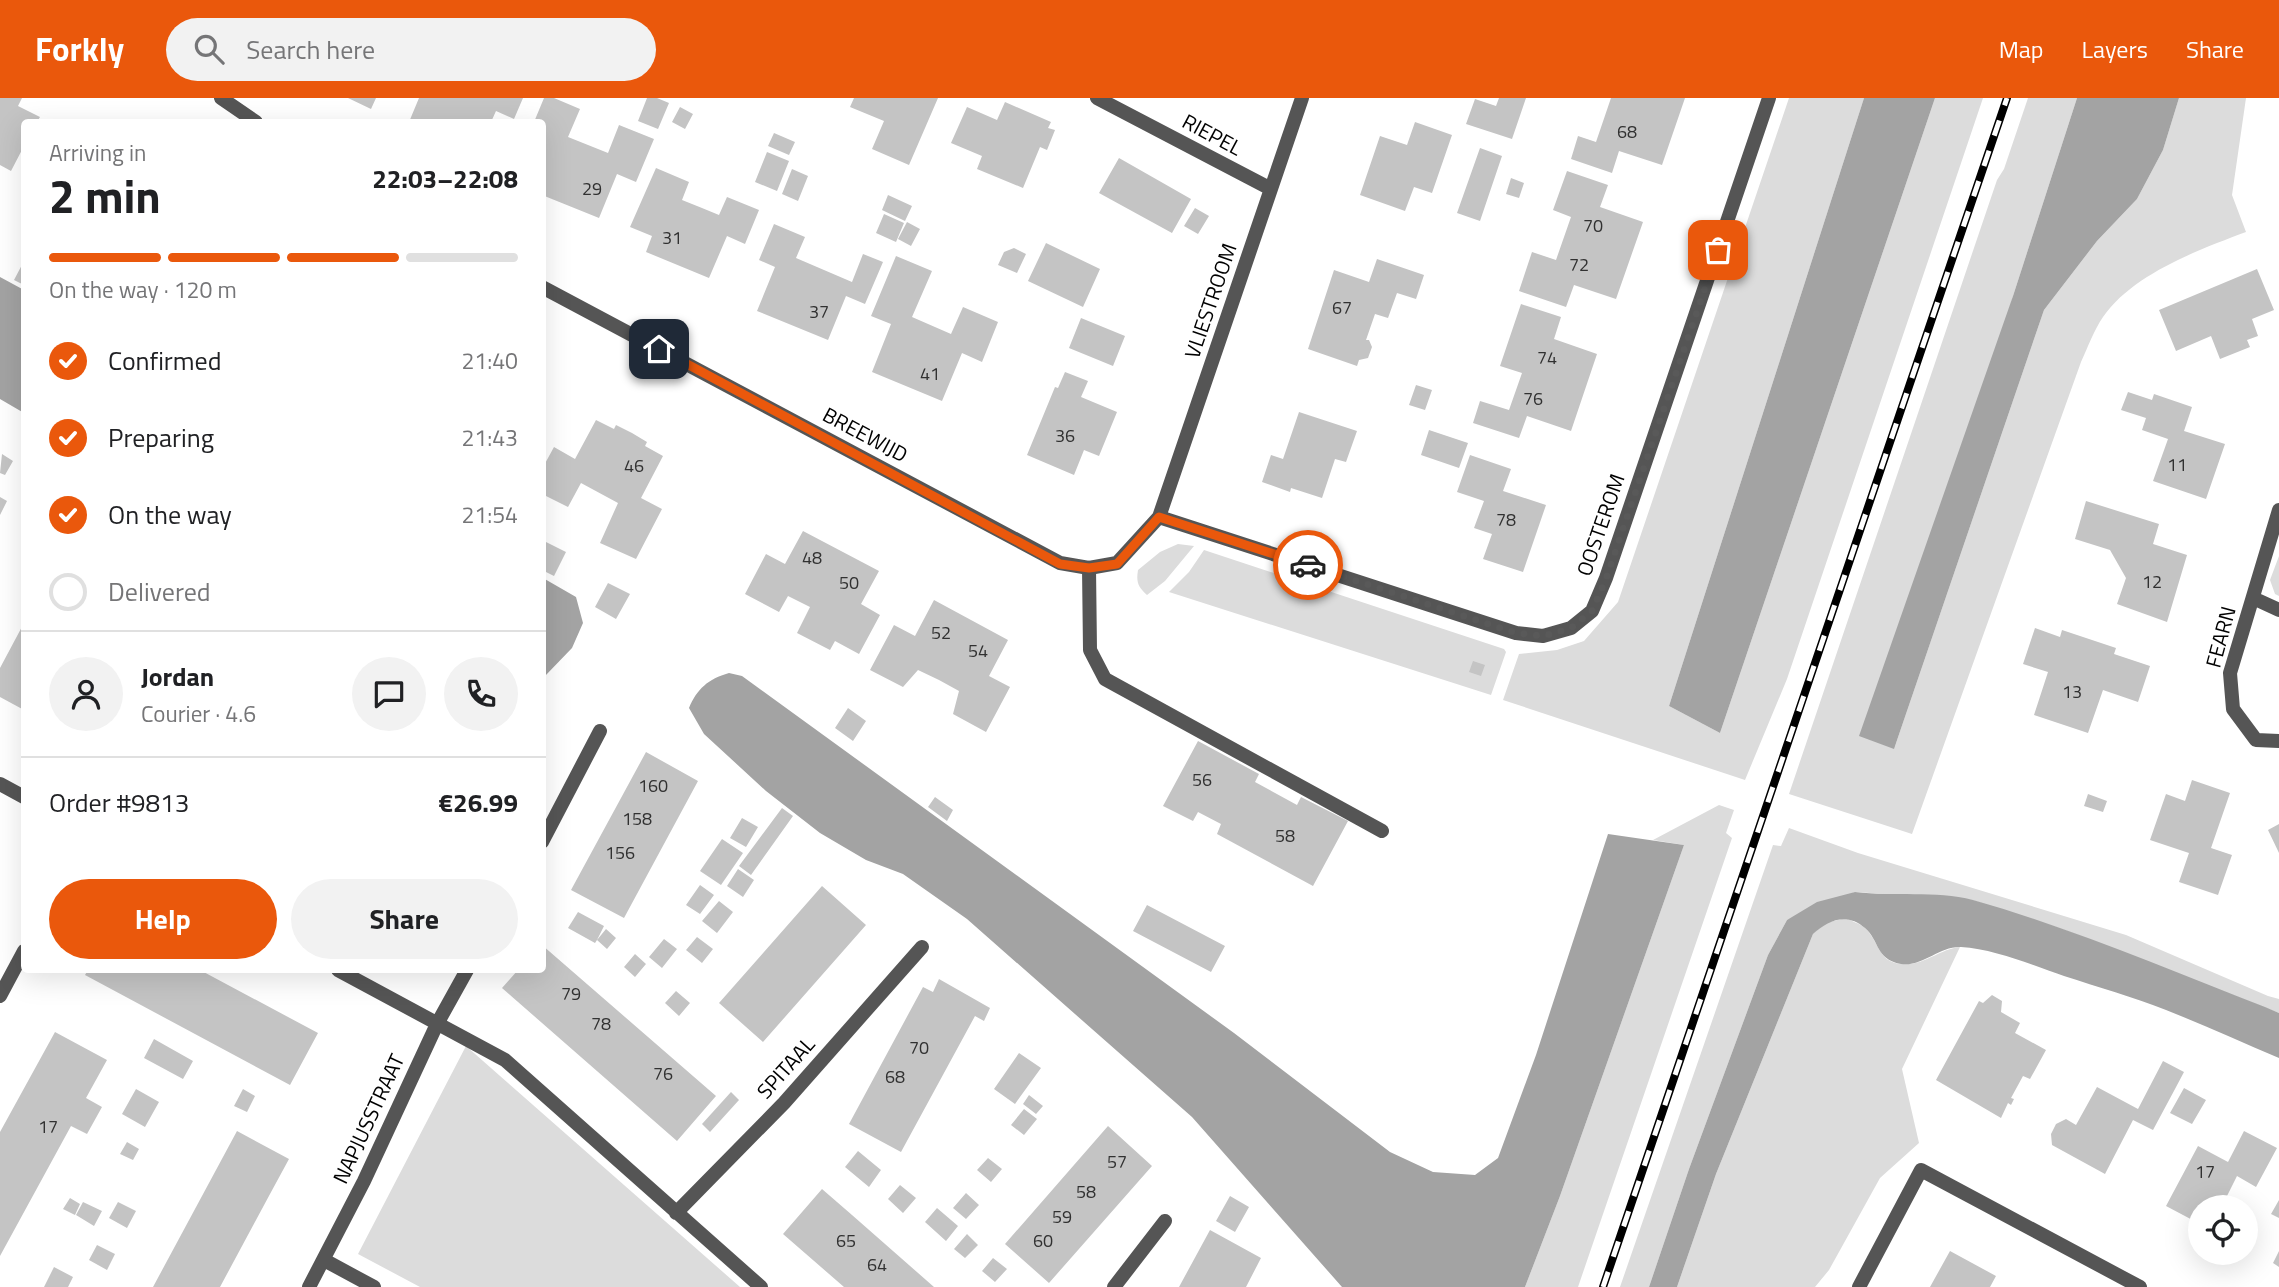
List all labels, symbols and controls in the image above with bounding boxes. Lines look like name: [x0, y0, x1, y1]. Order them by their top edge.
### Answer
search box: [166, 18, 656, 81]
text: Forkly: [35, 24, 124, 74]
icon: search: [190, 30, 228, 68]
text: Search here: [246, 30, 375, 69]
text: Map: [1999, 31, 2044, 67]
text: Layers: [2082, 31, 2148, 67]
text: Share: [2186, 31, 2244, 67]
street label: RIEPEL: [1177, 105, 1248, 163]
house number: 68: [1617, 118, 1637, 145]
text: Arriving in: [49, 135, 146, 170]
text: 22:03–22:08: [372, 159, 518, 198]
text: 2 min: [49, 161, 161, 231]
house number: 29: [582, 175, 602, 202]
house number: 70: [1583, 212, 1603, 239]
pin: [1688, 220, 1748, 280]
house number: 31: [662, 224, 682, 251]
icon: bag: [1699, 231, 1737, 269]
street label: VLIESTROOM: [1175, 239, 1245, 362]
house number: 72: [1569, 251, 1589, 278]
text: On the way · 120 m: [49, 272, 237, 307]
house number: 67: [1332, 294, 1352, 321]
house number: 37: [809, 298, 829, 325]
pin: [629, 319, 689, 379]
icon: home: [640, 330, 678, 368]
text: Confirmed: [108, 341, 222, 380]
icon: check: [49, 342, 87, 380]
text: 21:40: [461, 343, 518, 378]
house number: 74: [1537, 344, 1557, 371]
house number: 41: [920, 360, 940, 387]
house number: 76: [1523, 385, 1543, 412]
street label: BREEWIJD: [817, 398, 914, 470]
text: Preparing: [108, 418, 214, 457]
icon: check: [49, 419, 87, 457]
text: 21:43: [461, 420, 518, 455]
house number: 36: [1055, 422, 1075, 449]
house number: 11: [2167, 451, 2187, 478]
house number: 46: [624, 452, 644, 479]
street label: OOSTEROM: [1568, 469, 1632, 580]
text: On the way: [108, 495, 232, 534]
icon: check: [49, 496, 87, 534]
text: 21:54: [461, 497, 518, 532]
house number: 78: [1496, 506, 1516, 533]
courier: [1273, 530, 1343, 600]
house number: 48: [802, 544, 822, 571]
icon: car: [1289, 546, 1327, 584]
house number: 12: [2142, 568, 2162, 595]
house number: 50: [839, 569, 859, 596]
text: Delivered: [108, 572, 211, 611]
street label: FEARN: [2197, 603, 2244, 671]
house number: 52: [931, 619, 951, 646]
house number: 54: [968, 637, 988, 664]
button: person: [49, 657, 123, 731]
text: Jordan: [141, 657, 214, 696]
button: chat: [352, 657, 426, 731]
button: phone: [444, 657, 518, 731]
house number: 13: [2062, 678, 2082, 705]
text: Courier · 4.6: [141, 696, 256, 731]
house number: 56: [1192, 766, 1212, 793]
house number: 160: [638, 772, 668, 799]
text: Order #9813: [49, 783, 189, 822]
text: €26.99: [439, 783, 518, 822]
house number: 158: [622, 805, 652, 832]
house number: 58: [1275, 822, 1295, 849]
house number: 156: [605, 839, 635, 866]
button: Help: [49, 879, 277, 959]
button: Share: [291, 879, 518, 959]
house number: 79: [561, 980, 581, 1007]
house number: 78: [591, 1010, 611, 1037]
street label: SPITAAL: [749, 1029, 822, 1106]
house number: 70: [909, 1034, 929, 1061]
street label: NAPJUSSTRAAT: [324, 1048, 412, 1189]
house number: 76: [653, 1060, 673, 1087]
house number: 68: [885, 1063, 905, 1090]
house number: 17: [38, 1113, 58, 1140]
house number: 57: [1107, 1148, 1127, 1175]
house number: 17: [2195, 1158, 2215, 1185]
house number: 58: [1076, 1178, 1096, 1205]
map controls: [2188, 1195, 2258, 1265]
button: locate: [2188, 1195, 2258, 1265]
house number: 59: [1052, 1203, 1072, 1230]
house number: 65: [836, 1227, 856, 1254]
house number: 60: [1033, 1227, 1053, 1254]
house number: 64: [867, 1251, 887, 1278]

